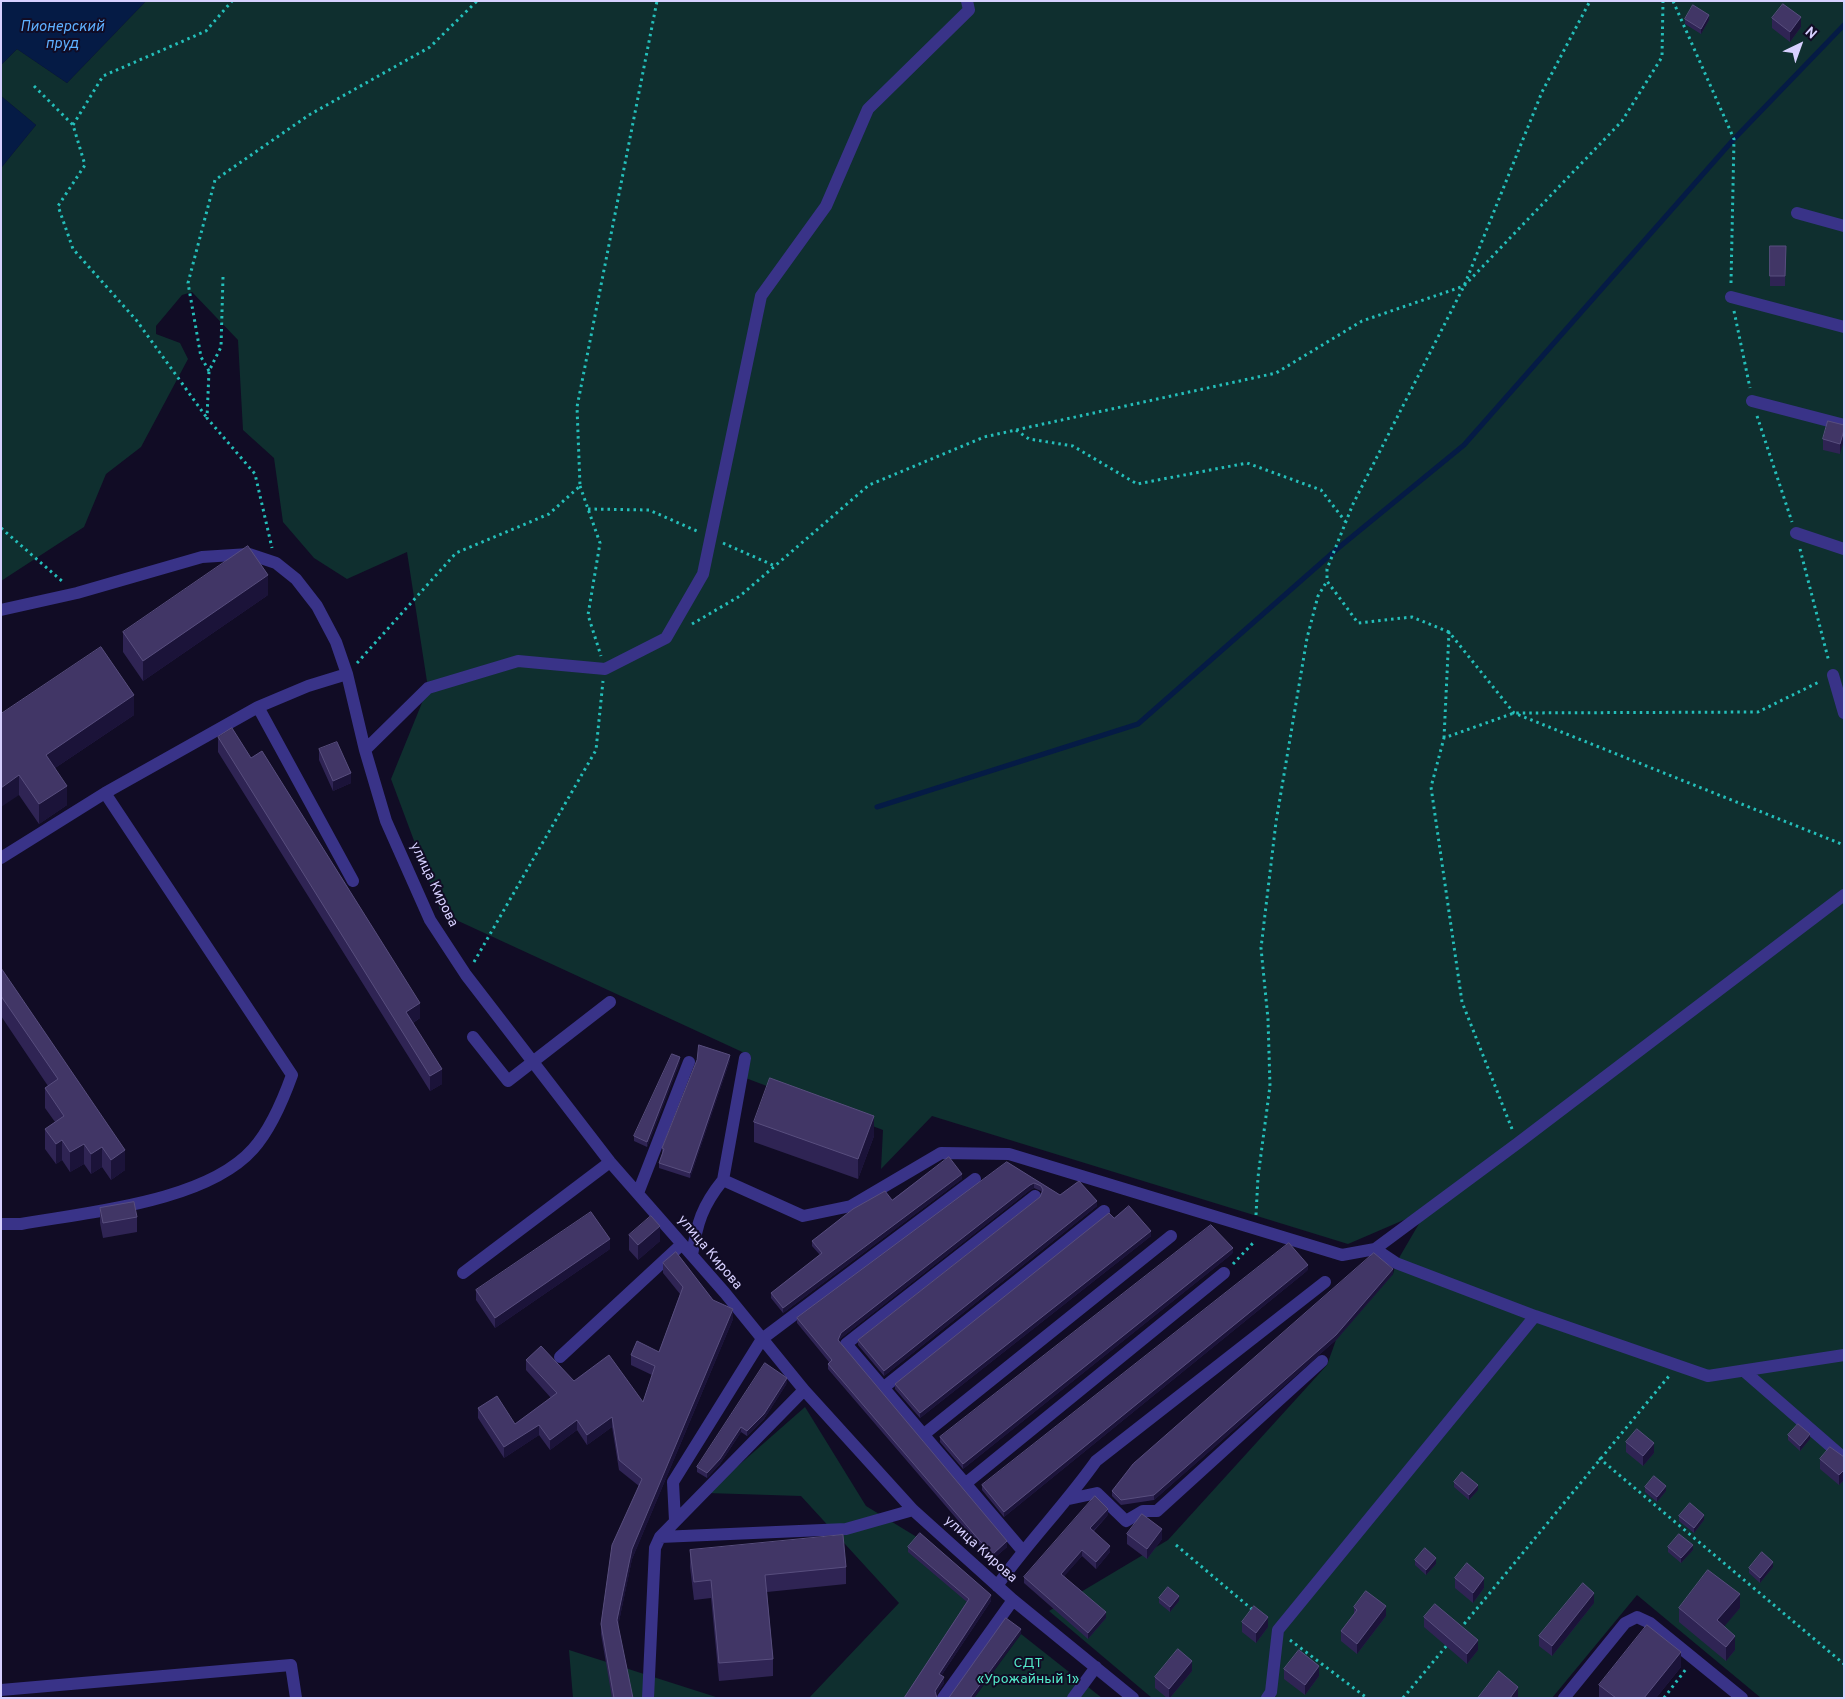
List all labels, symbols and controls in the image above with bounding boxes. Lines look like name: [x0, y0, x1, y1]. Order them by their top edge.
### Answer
water label: Пионерский пруд: [20, 19, 104, 54]
north arrow: [1775, 20, 1825, 70]
text: N: [1801, 24, 1820, 43]
street label: улица Кирова: [405, 840, 461, 930]
street label: улица Кирова: [673, 1212, 745, 1294]
street label: улица Кирова: [940, 1513, 1020, 1587]
park label: СДТ «Урожайный 1»: [977, 1656, 1079, 1688]

